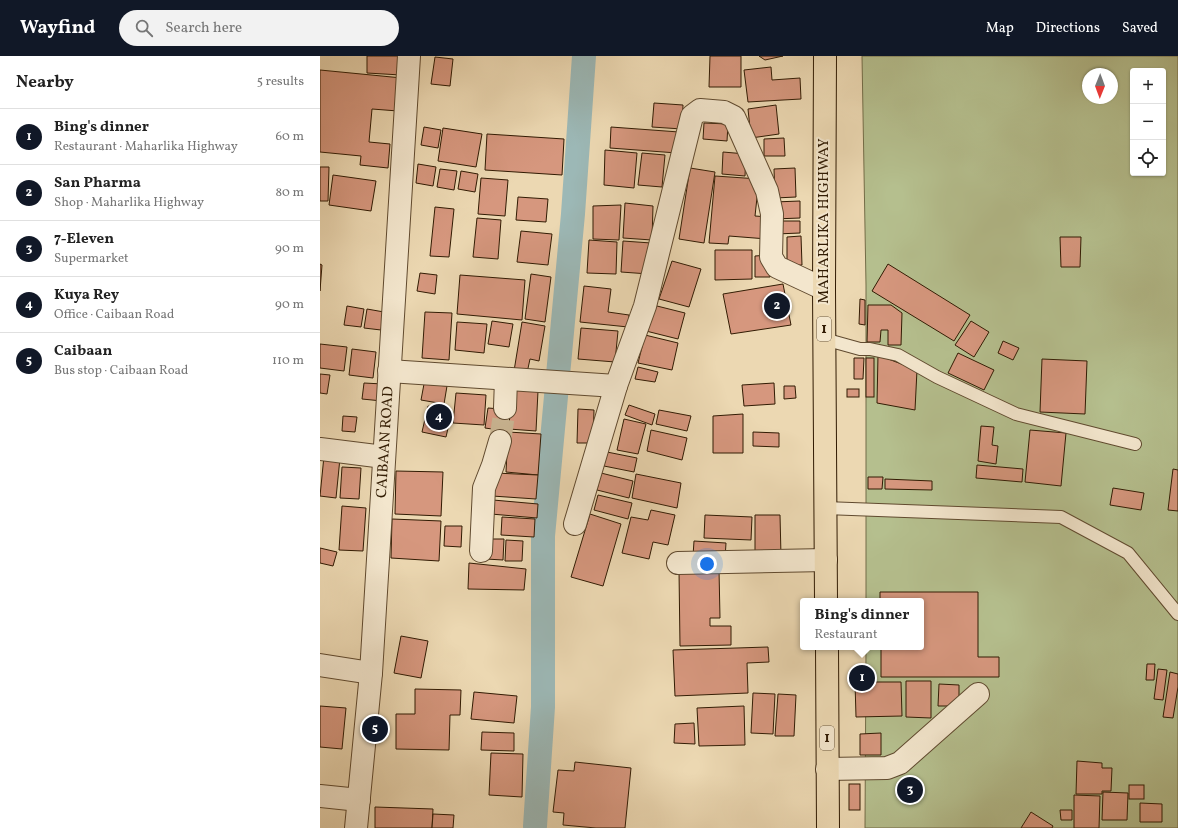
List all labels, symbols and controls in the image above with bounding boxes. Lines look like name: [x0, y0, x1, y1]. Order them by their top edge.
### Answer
search box: [119, 10, 399, 46]
text: Wayfind: [20, 15, 95, 41]
icon: search: [133, 17, 155, 39]
text: Search here: [165, 18, 242, 39]
text: Map: [986, 19, 1014, 38]
text: Directions: [1036, 19, 1100, 38]
text: Saved: [1122, 19, 1158, 38]
north arrow: [1082, 68, 1118, 104]
map controls: [1130, 68, 1166, 176]
button: +: [1130, 68, 1166, 104]
text: Nearby: [16, 71, 74, 94]
text: 5 results: [257, 73, 304, 91]
button: −: [1130, 104, 1166, 140]
text: Bing's dinner: [54, 117, 149, 138]
text: 1: [26, 128, 32, 146]
text: 60 m: [276, 128, 304, 146]
text: Restaurant · Maharlika Highway: [54, 138, 238, 156]
street label: MAHARLIKA HIGHWAY: [814, 138, 835, 304]
button: locate: [1130, 140, 1166, 176]
text: San Pharma: [54, 173, 141, 194]
text: 2: [26, 184, 32, 202]
text: 80 m: [275, 184, 304, 202]
text: Shop · Maharlika Highway: [54, 194, 204, 212]
text: 7-Eleven: [54, 229, 114, 250]
text: 3: [26, 240, 32, 258]
text: 90 m: [275, 240, 304, 258]
text: Supermarket: [54, 250, 129, 268]
text: Kuya Rey: [54, 285, 119, 306]
pin: 2: [764, 291, 790, 321]
text: 4: [25, 296, 33, 314]
text: 90 m: [275, 296, 304, 314]
text: Office · Caibaan Road: [54, 306, 174, 324]
road number: 1: [817, 317, 831, 341]
text: Caibaan: [54, 341, 112, 362]
text: 5: [26, 352, 32, 370]
text: 110 m: [272, 352, 304, 370]
text: Bus stop · Caibaan Road: [54, 362, 188, 380]
street label: CAIBAAN ROAD: [371, 386, 399, 499]
pin: 4: [426, 402, 452, 432]
your location: [697, 554, 717, 574]
popup: [800, 598, 924, 650]
text: Bing's dinner: [815, 605, 909, 626]
text: Restaurant: [815, 626, 878, 644]
pin: 1: [849, 663, 875, 693]
pin: 5: [362, 714, 388, 744]
road number: 1: [820, 726, 834, 750]
pin: 3: [897, 775, 923, 805]

